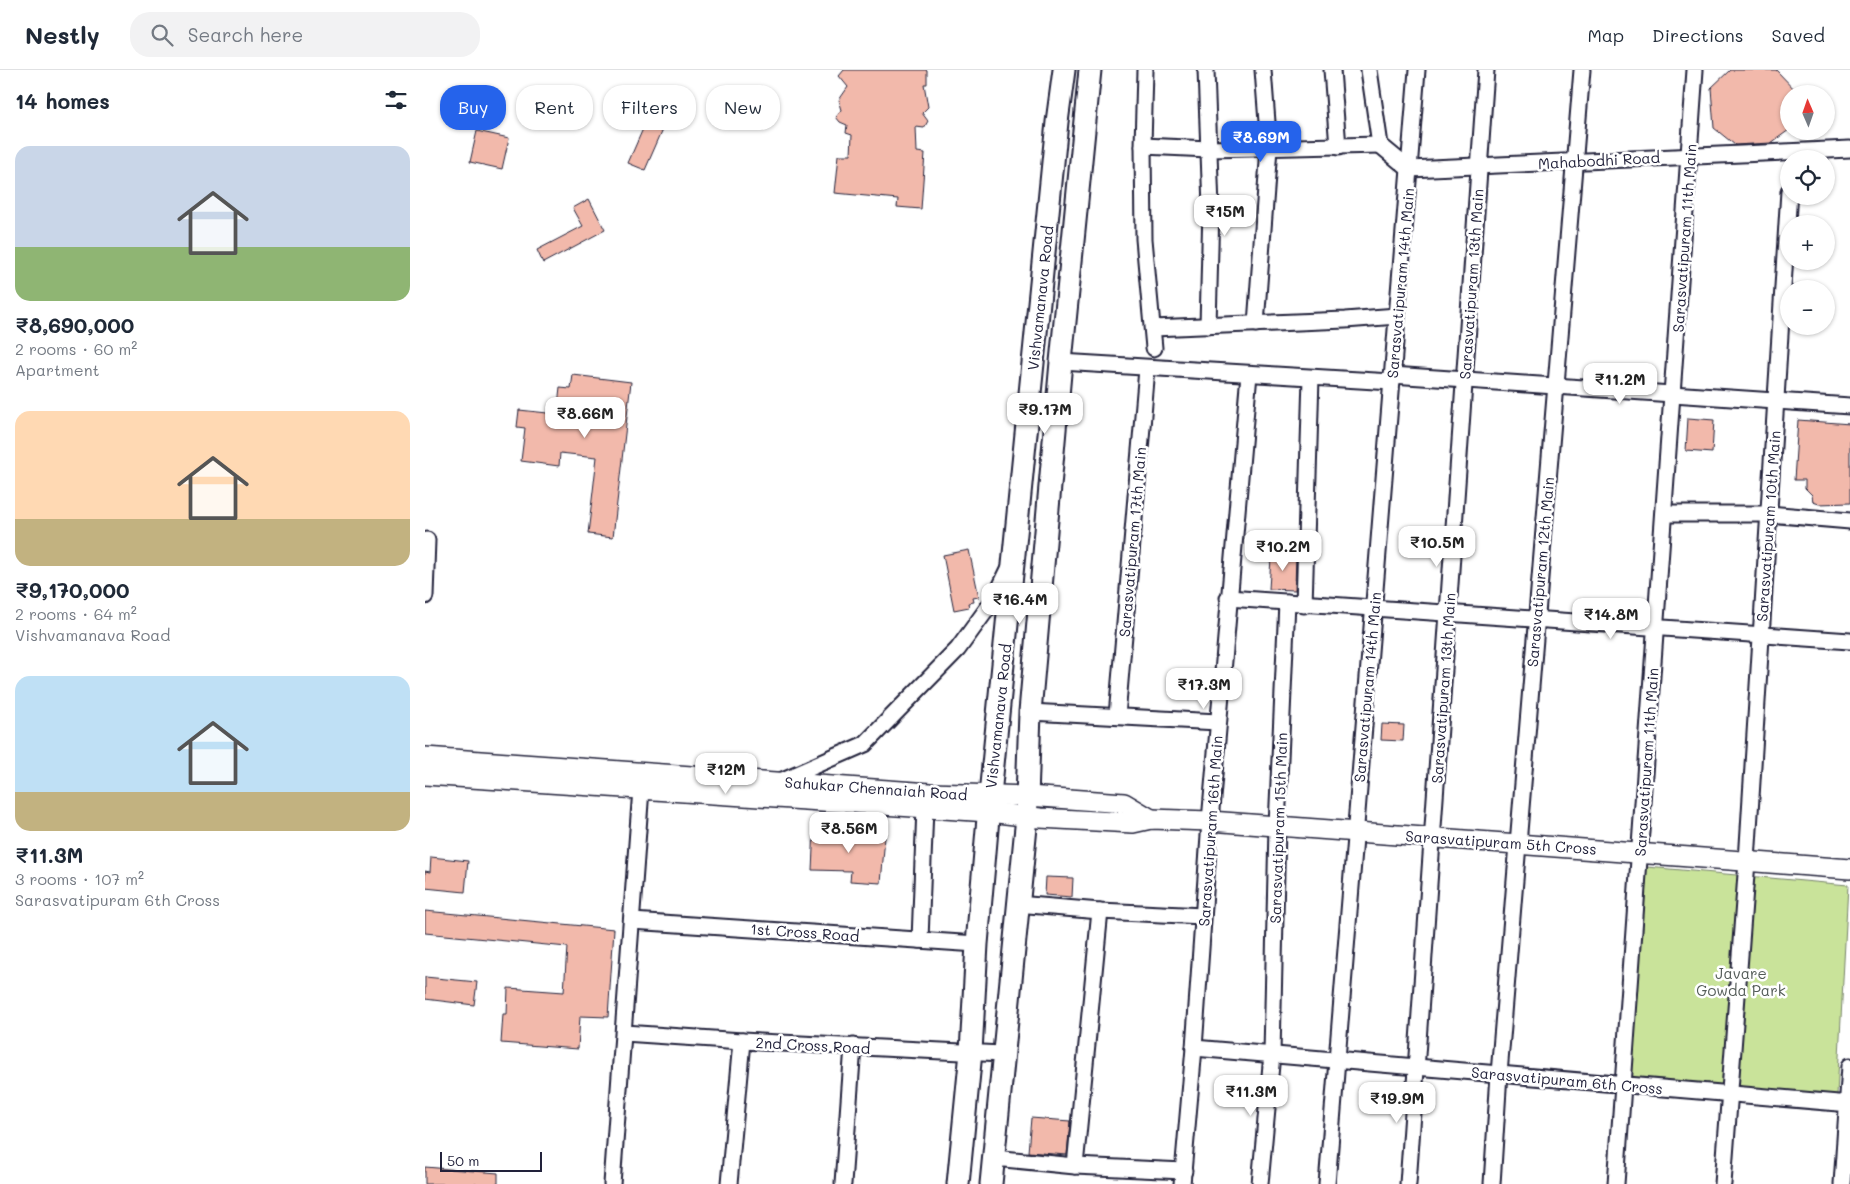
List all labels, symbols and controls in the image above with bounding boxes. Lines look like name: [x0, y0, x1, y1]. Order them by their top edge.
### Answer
search box: [130, 12, 480, 57]
text: Nestly: [25, 19, 100, 50]
icon: search: [148, 21, 176, 49]
text: Search here: [188, 22, 303, 47]
text: Map: [1587, 23, 1624, 47]
text: Directions: [1652, 23, 1744, 47]
text: Saved: [1772, 23, 1825, 47]
chip: Buy: [440, 85, 506, 130]
chip: Rent: [516, 85, 593, 130]
chip: Filters: [603, 85, 696, 130]
chip: New: [706, 85, 780, 130]
north arrow: [1780, 85, 1835, 140]
map controls: [1780, 85, 1835, 335]
icon: filters: [382, 86, 410, 114]
text: 14 homes: [15, 87, 110, 114]
pin: ₹8.69M: [1220, 121, 1302, 163]
text: ₹8.69M: [1232, 126, 1290, 147]
street label: Sarasvatipuram 11th Main: [1667, 143, 1701, 333]
street label: Mahabodhi Road: [1537, 147, 1661, 173]
button: locate: [1780, 150, 1835, 205]
icon: home: [168, 178, 258, 268]
street label: Sarasvatipuram 14th Main: [1382, 187, 1418, 379]
street label: Sarasvatipuram 13th Main: [1454, 188, 1488, 380]
pin: ₹15M: [1195, 194, 1255, 237]
text: ₹15M: [1205, 200, 1245, 221]
button: +: [1780, 215, 1835, 270]
street label: Vishvamanava Road: [1022, 225, 1058, 371]
button: −: [1780, 280, 1835, 335]
text: ₹8,690,000: [15, 311, 134, 338]
text: 2 rooms · 60 m²: [15, 338, 137, 359]
text: Apartment: [15, 359, 100, 380]
pin: ₹11.2M: [1579, 362, 1661, 405]
text: ₹11.2M: [1594, 368, 1646, 389]
pin: ₹9.17M: [1004, 392, 1086, 435]
pin: ₹8.66M: [544, 396, 626, 439]
text: ₹9.17M: [1018, 398, 1072, 419]
text: ₹8.66M: [556, 402, 614, 423]
street label: Sarasvatipuram 10th Main: [1751, 430, 1785, 622]
icon: home: [168, 443, 258, 533]
street label: Sarasvatipuram 17th Main: [1114, 446, 1150, 638]
street label: Sarasvatipuram 12th Main: [1522, 476, 1558, 668]
pin: ₹10.5M: [1396, 526, 1478, 568]
pin: ₹10.2M: [1242, 530, 1324, 572]
text: ₹10.5M: [1409, 531, 1465, 552]
text: ₹10.2M: [1256, 535, 1310, 556]
text: ₹9,170,000: [15, 576, 129, 603]
pin: ₹16.4M: [979, 582, 1061, 625]
text: ₹16.4M: [992, 588, 1048, 609]
street label: Sarasvatipuram 14th Main: [1349, 591, 1385, 783]
street label: Sarasvatipuram 13th Main: [1426, 592, 1460, 784]
pin: ₹14.8M: [1570, 598, 1652, 640]
text: 2 rooms · 64 m²: [15, 603, 137, 624]
text: ₹14.8M: [1583, 603, 1639, 624]
text: Vishvamanava Road: [15, 624, 170, 645]
street label: Vishvamanava Road: [980, 643, 1016, 789]
street label: Sarasvatipuram 11th Main: [1629, 667, 1663, 857]
pin: ₹17.3M: [1163, 668, 1245, 710]
text: ₹17.3M: [1177, 673, 1231, 694]
icon: home: [168, 708, 258, 798]
street label: Sarasvatipuram 15th Main: [1265, 732, 1291, 924]
street label: Sarasvatipuram 16th Main: [1193, 735, 1227, 927]
pin: ₹12M: [696, 752, 756, 795]
text: ₹12M: [706, 758, 746, 779]
street label: Sahukar Chennaiah Road: [784, 772, 968, 804]
pin: ₹8.56M: [808, 812, 890, 854]
text: ₹8.56M: [820, 817, 878, 838]
street label: Sarasvatipuram 5th Cross: [1405, 825, 1597, 859]
text: ₹11.3M: [15, 841, 84, 868]
text: 3 rooms · 107 m²: [15, 868, 144, 889]
text: Sarasvatipuram 6th Cross: [15, 889, 220, 910]
street label: 1st Cross Road: [750, 918, 860, 946]
park label: Javare Gowda Park: [1696, 963, 1786, 1000]
street label: 2nd Cross Road: [755, 1032, 871, 1058]
street label: Sarasvatipuram 6th Cross: [1470, 1062, 1664, 1098]
pin: ₹11.3M: [1210, 1074, 1292, 1117]
text: ₹11.3M: [1225, 1080, 1277, 1101]
pin: ₹19.9M: [1356, 1082, 1438, 1124]
text: ₹19.9M: [1370, 1087, 1424, 1108]
scale bar: [440, 1149, 543, 1172]
text: 50 m: [447, 1151, 479, 1170]

